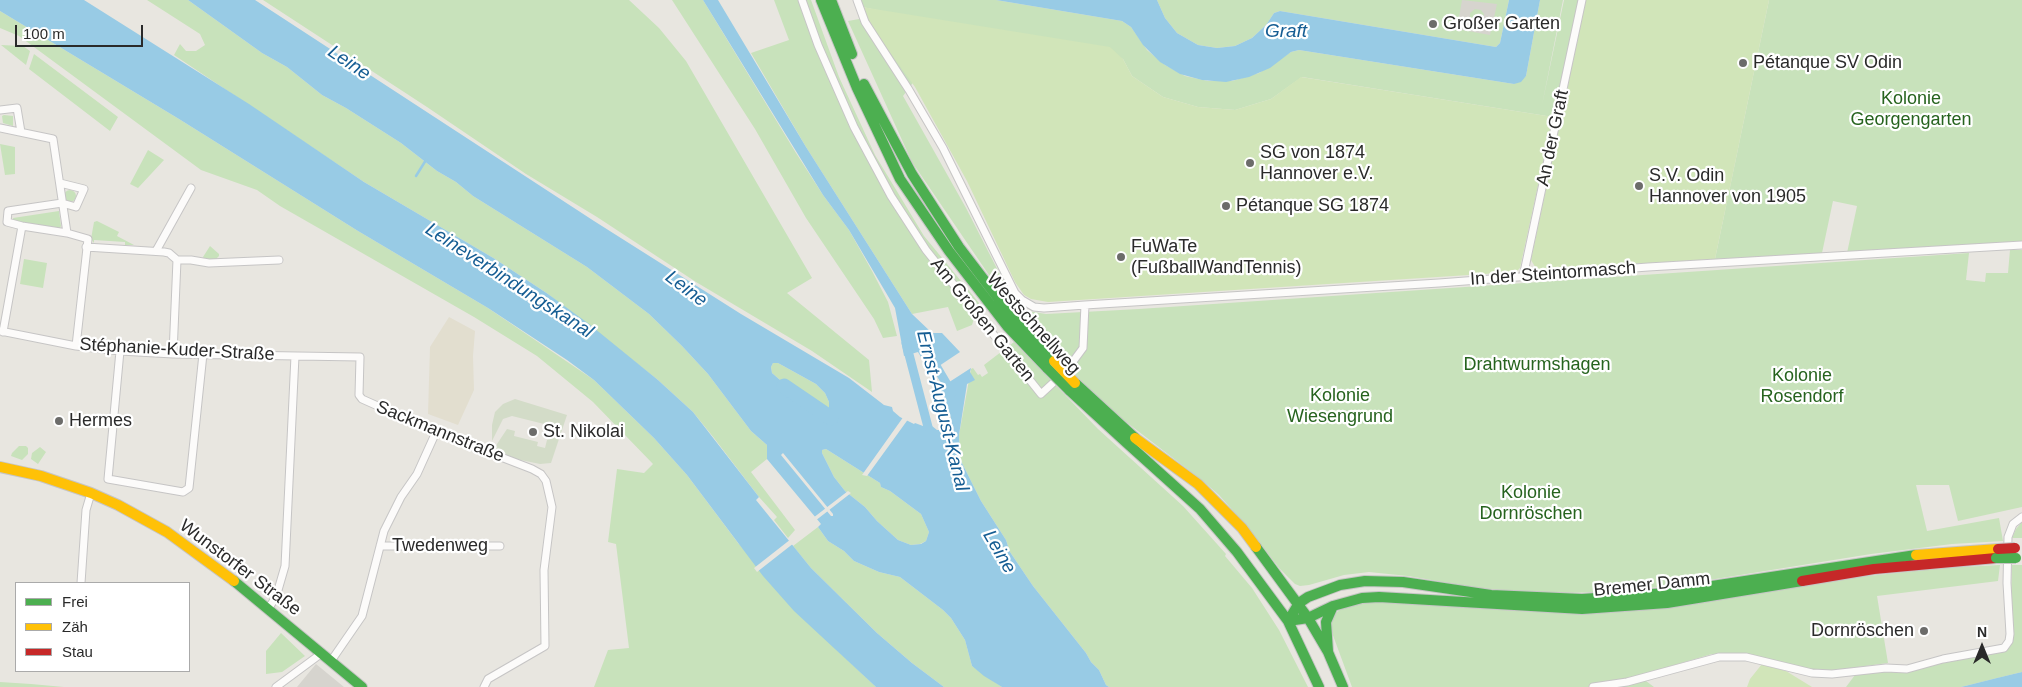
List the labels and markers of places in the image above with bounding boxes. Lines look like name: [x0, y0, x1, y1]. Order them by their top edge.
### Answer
place label: Großer Garten: [1443, 13, 1560, 35]
marker: Großer Garten: [1427, 18, 1439, 30]
place label: Pétanque SV Odin: [1753, 52, 1902, 74]
marker: Pétanque SV Odin: [1737, 57, 1749, 69]
place label: SG von 1874 Hannover e.V.: [1260, 142, 1373, 184]
marker: SG von 1874 Hannover e.V.: [1244, 157, 1256, 169]
place label: S.V. Odin Hannover von 1905: [1649, 165, 1806, 208]
marker: S.V. Odin Hannover von 1905: [1633, 180, 1645, 192]
place label: Pétanque SG 1874: [1236, 195, 1389, 217]
marker: Pétanque SG 1874: [1220, 200, 1232, 212]
place label: FuWaTe (FußballWandTennis): [1131, 236, 1301, 278]
marker: FuWaTe (FußballWandTennis): [1115, 251, 1127, 263]
place label: Hermes: [69, 410, 132, 432]
marker: Hermes: [53, 415, 65, 427]
place label: St. Nikolai: [543, 421, 624, 443]
marker: St. Nikolai: [527, 426, 539, 438]
place label: Dornröschen: [1811, 620, 1914, 642]
marker: Dornröschen: [1918, 625, 1930, 637]

